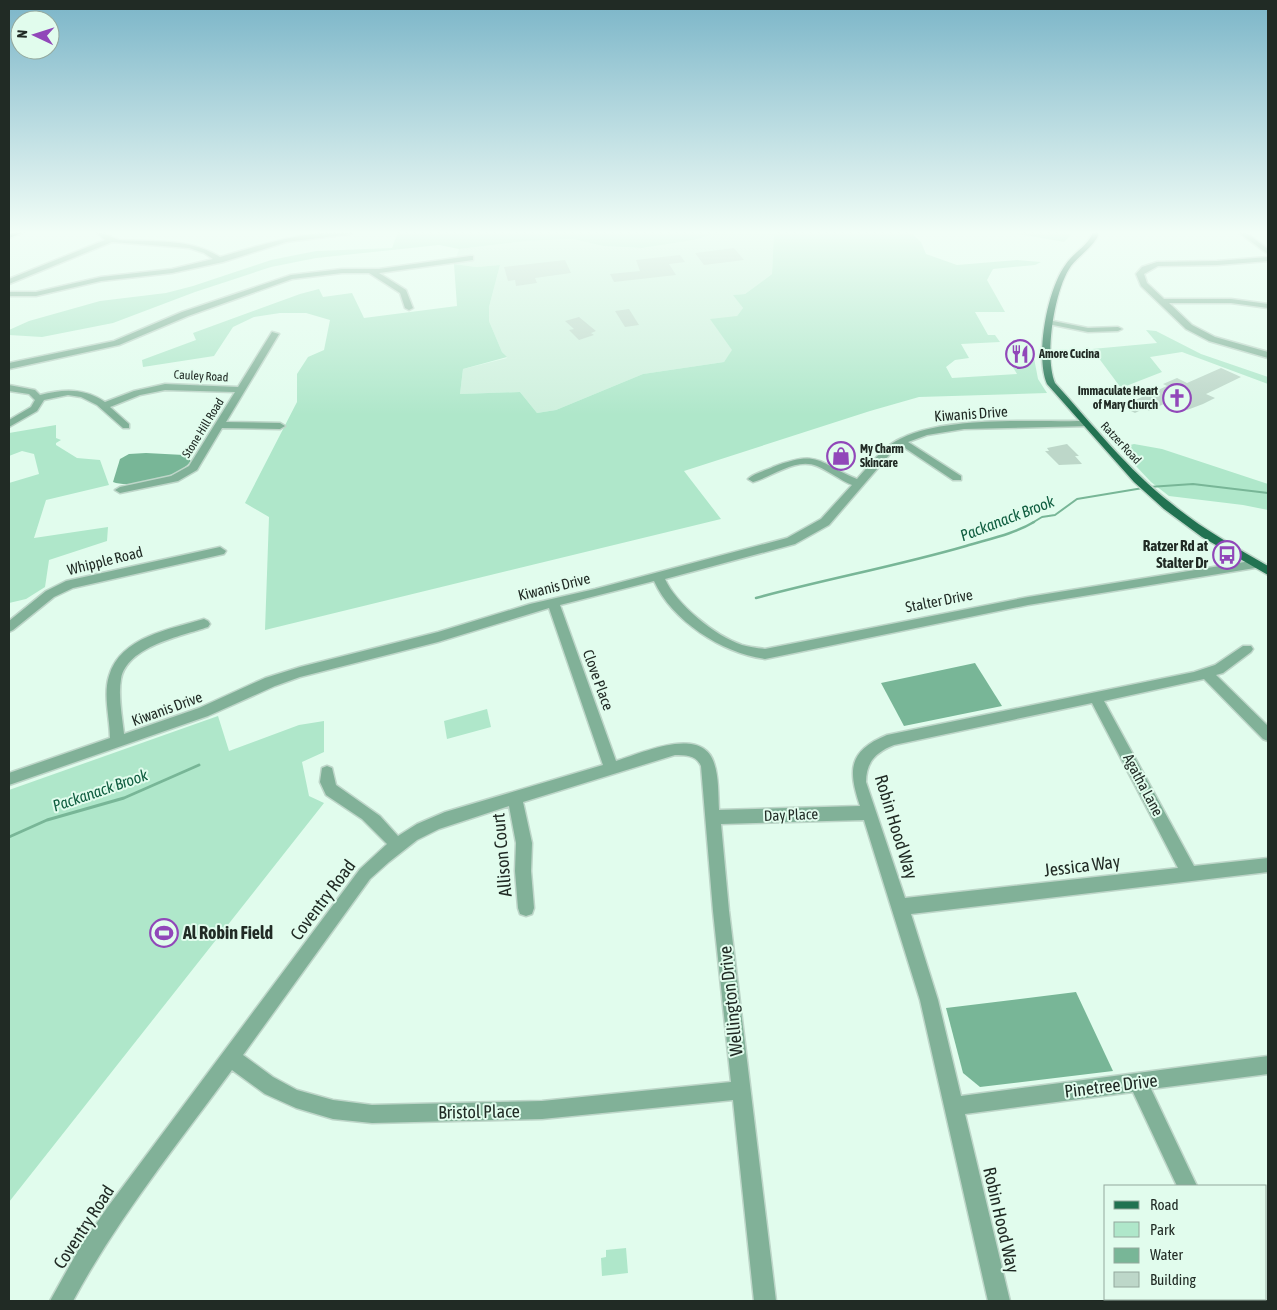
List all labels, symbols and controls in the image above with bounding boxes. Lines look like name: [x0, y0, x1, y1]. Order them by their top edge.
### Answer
north arrow: [10, 10, 60, 60]
text: N: [14, 29, 30, 39]
restaurant icon: Amore Cucina: [1005, 339, 1035, 369]
place label: Amore Cucina: [1038, 347, 1100, 361]
street label: Cauley Road: [173, 368, 229, 384]
church icon: Immaculate Heart of Mary Church: [1162, 383, 1192, 413]
place label: Immaculate Heart of Mary Church: [1078, 384, 1159, 412]
street label: Stone Hill Road: [179, 396, 227, 460]
street label: Kiwanis Drive: [934, 402, 1009, 425]
street label: Ratzer Road: [1098, 419, 1144, 467]
shop icon: My Charm Skincare: [826, 441, 856, 471]
place label: My Charm Skincare: [860, 442, 904, 470]
water label: Packanack Brook: [957, 491, 1058, 544]
place label: Ratzer Rd at Stalter Dr: [1143, 537, 1209, 571]
bus stop icon: Ratzer Rd at Stalter Dr: [1212, 540, 1242, 570]
street label: Whipple Road: [65, 543, 144, 578]
street label: Kiwanis Drive: [516, 569, 592, 604]
street label: Stalter Drive: [904, 586, 974, 615]
street label: Clove Place: [580, 647, 617, 713]
street label: Kiwanis Drive: [129, 688, 205, 729]
street label: Agatha Lane: [1120, 751, 1167, 819]
water label: Packanack Brook: [50, 765, 151, 815]
street label: Robin Hood Way: [871, 772, 922, 882]
street label: Day Place: [764, 805, 819, 824]
street label: Allison Court: [487, 812, 516, 898]
street label: Jessica Way: [1043, 850, 1121, 881]
street label: Coventry Road: [286, 855, 360, 944]
sports icon: Al Robin Field: [149, 918, 179, 948]
place label: Al Robin Field: [182, 922, 273, 943]
street label: Wellington Drive: [714, 945, 747, 1057]
street label: Pinetree Drive: [1063, 1069, 1159, 1102]
street label: Bristol Place: [438, 1100, 520, 1123]
street label: Robin Hood Way: [979, 1165, 1024, 1275]
street label: Coventry Road: [49, 1181, 118, 1272]
legend: [1104, 1185, 1267, 1300]
text: Road: [1150, 1196, 1179, 1213]
text: Park: [1150, 1221, 1175, 1238]
text: Water: [1150, 1246, 1183, 1263]
text: Building: [1150, 1271, 1196, 1288]

